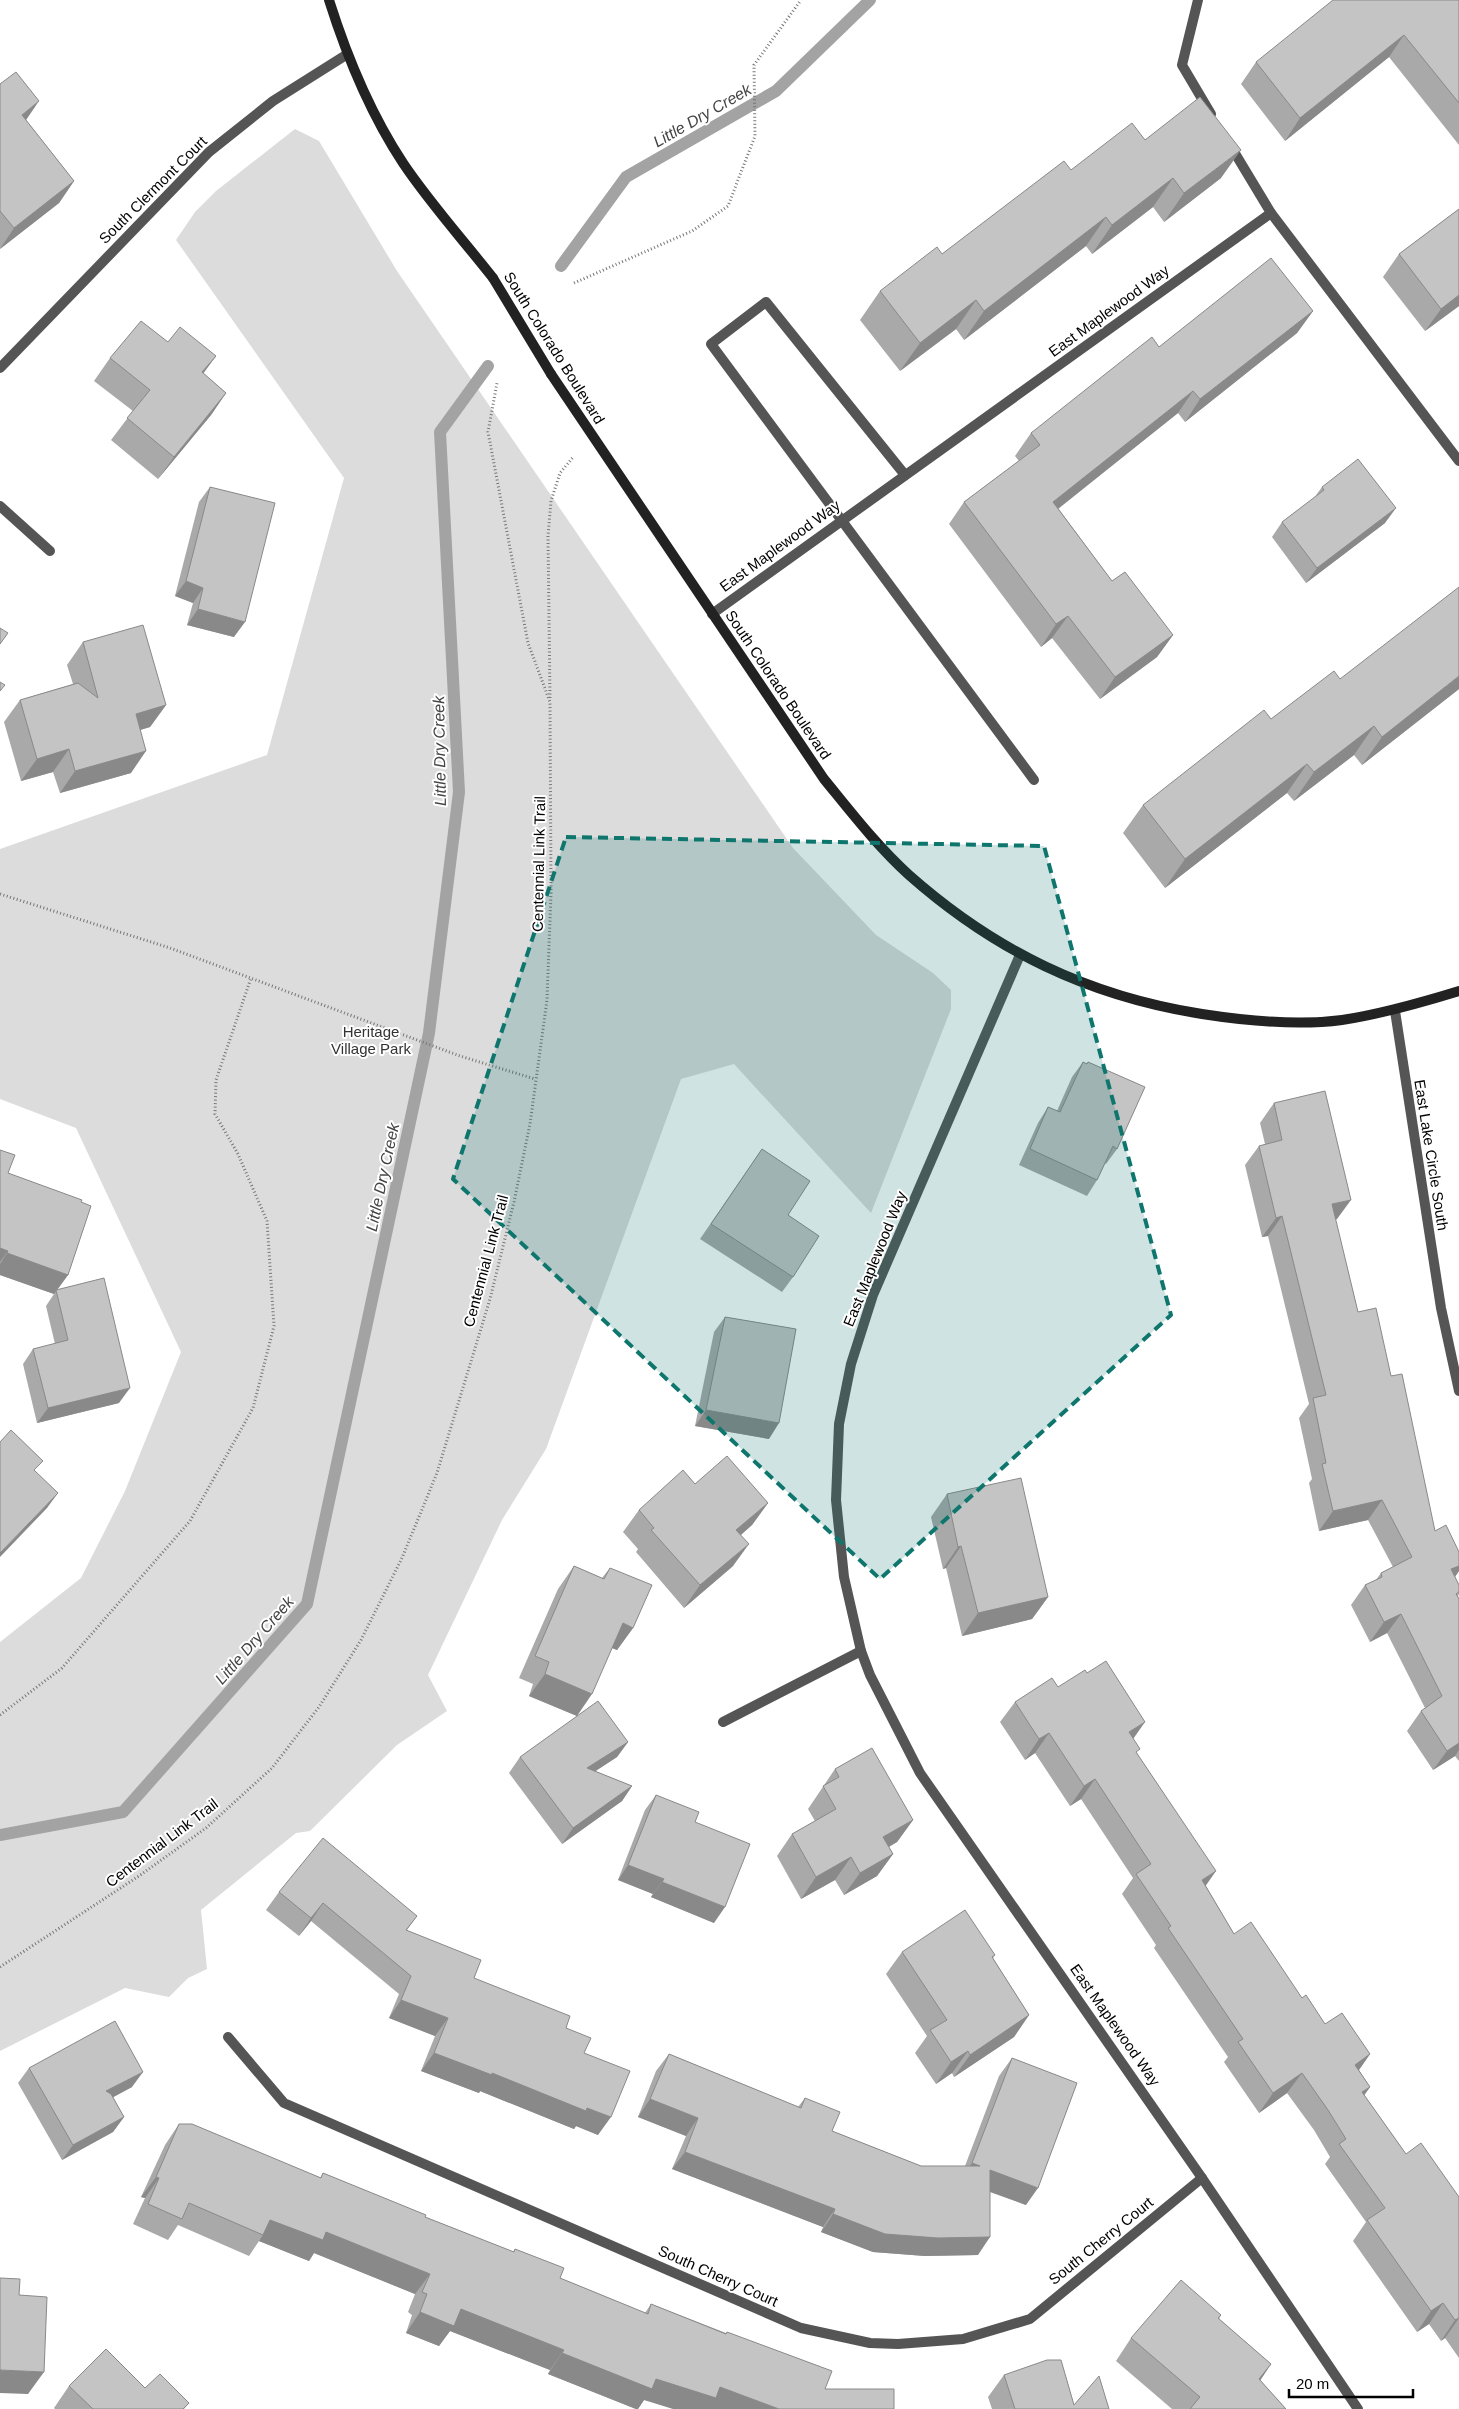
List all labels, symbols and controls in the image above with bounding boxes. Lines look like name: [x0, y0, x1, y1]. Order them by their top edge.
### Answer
water label: Little Dry Creek: [650, 80, 755, 150]
street label: South Clermont Court: [95, 132, 211, 247]
street label: East Maplewood Way: [1045, 261, 1173, 360]
street label: South Colorado Boulevard: [501, 269, 608, 427]
street label: East Maplewood Way: [716, 496, 844, 595]
street label: South Colorado Boulevard: [722, 607, 835, 762]
water label: Little Dry Creek: [430, 695, 449, 806]
street label: Centennial Link Trail: [529, 796, 548, 932]
park label: Heritage Village Park: [331, 1023, 411, 1057]
street label: East Lake Circle South: [1411, 1078, 1452, 1232]
water label: Little Dry Creek: [363, 1120, 402, 1233]
street label: East Maplewood Way: [840, 1188, 910, 1329]
street label: Centennial Link Trail: [460, 1193, 511, 1329]
water label: Little Dry Creek: [212, 1592, 298, 1688]
street label: Centennial Link Trail: [102, 1795, 221, 1890]
street label: East Maplewood Way: [1067, 1961, 1164, 2089]
street label: South Cherry Court: [1045, 2193, 1157, 2288]
street label: South Cherry Court: [656, 2241, 781, 2310]
scale bar: [1289, 2366, 1413, 2398]
text: 20 m: [1296, 2375, 1329, 2392]

